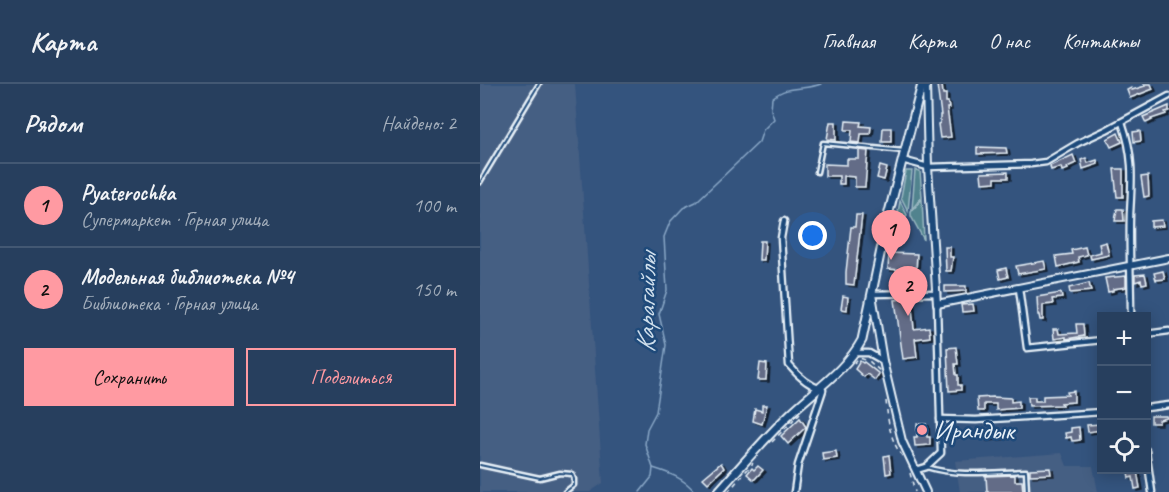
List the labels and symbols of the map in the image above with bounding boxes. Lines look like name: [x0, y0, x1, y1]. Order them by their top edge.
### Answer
pin: 1: [872, 210, 910, 260]
your location: [798, 221, 827, 250]
water label: Карагайлы: [628, 248, 664, 353]
pin: 2: [888, 266, 928, 316]
place label: Ирандык: [934, 414, 1016, 447]
marker: Ирандык: [915, 423, 929, 437]

